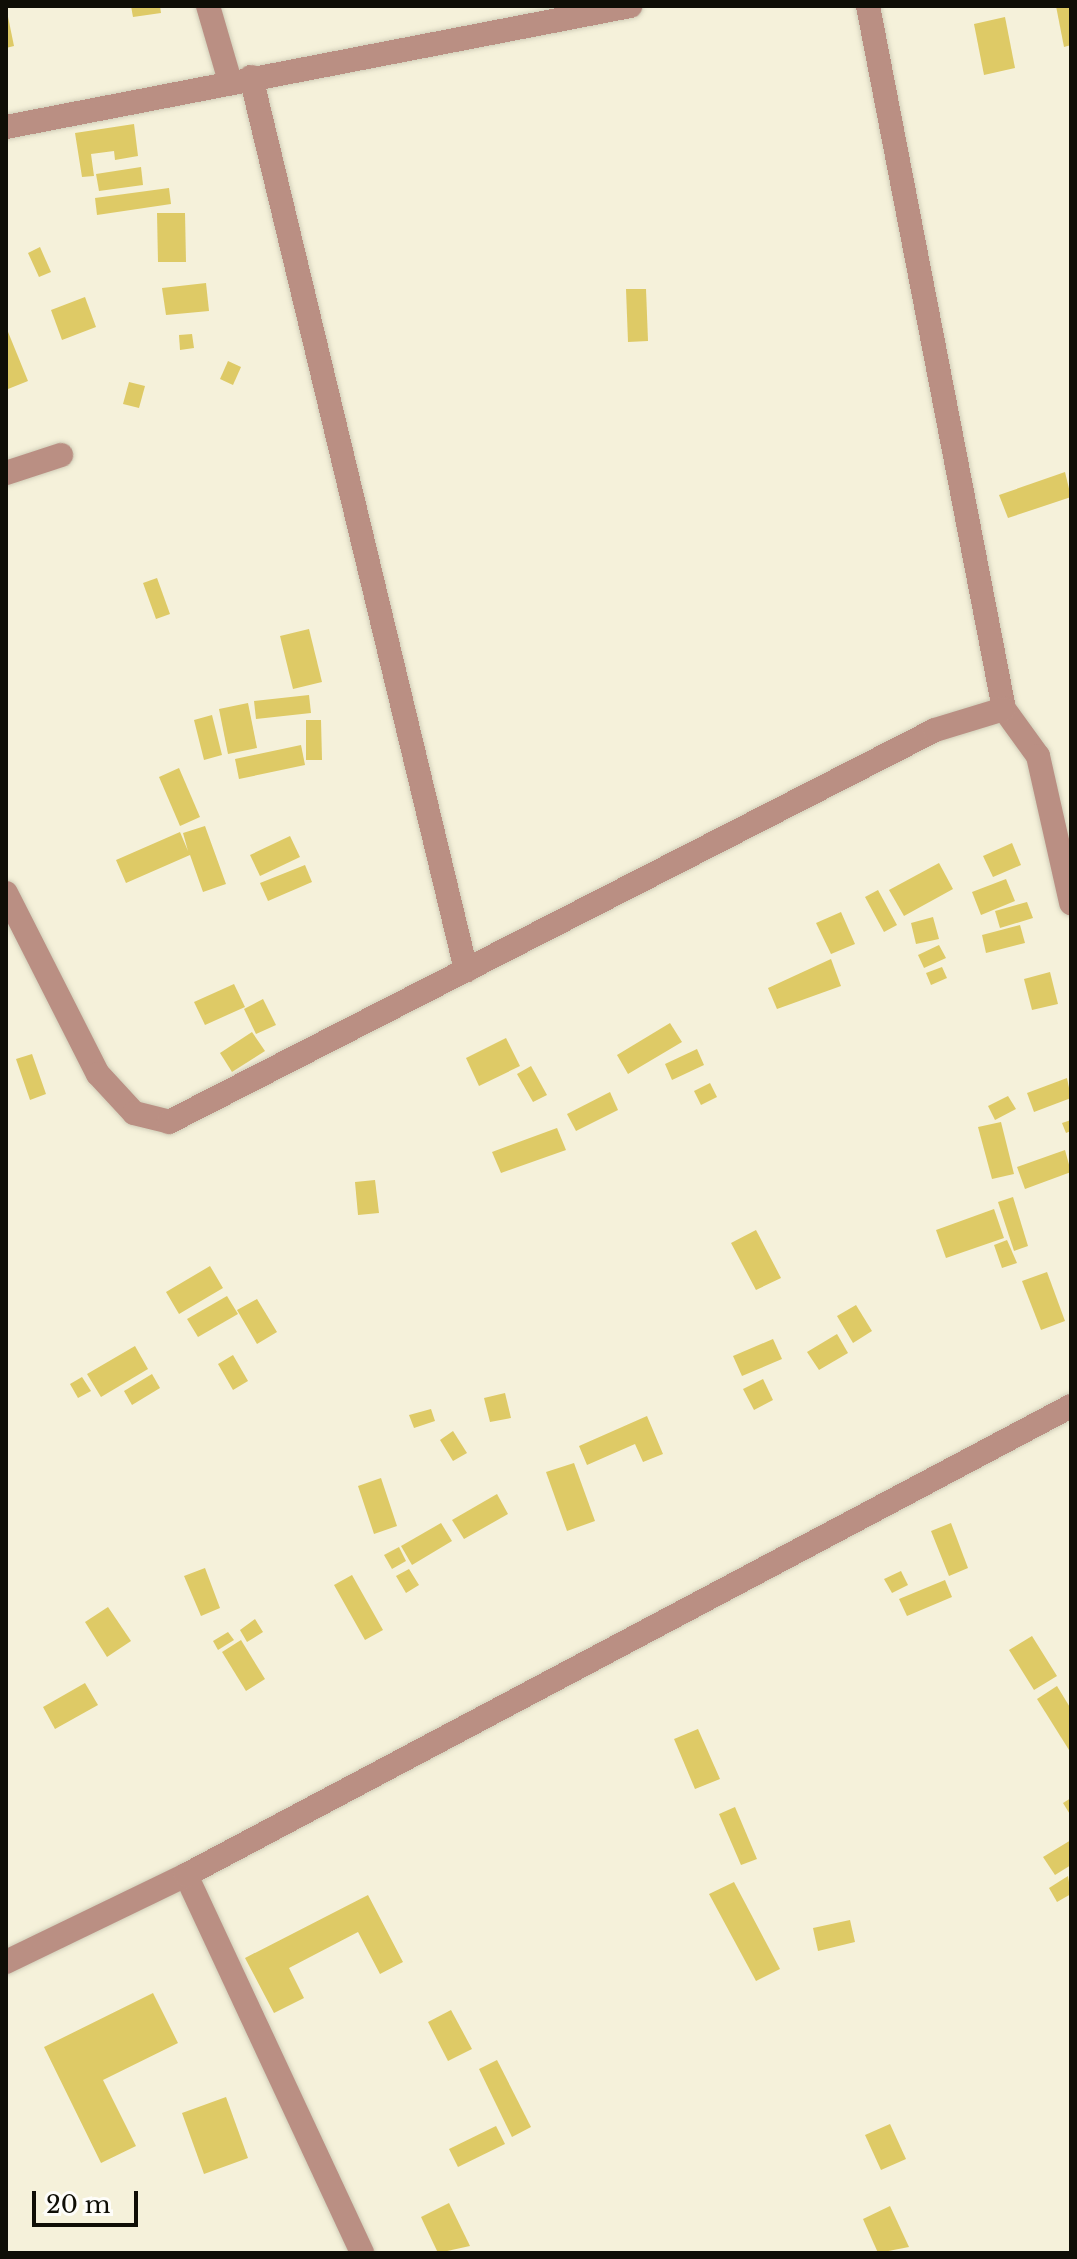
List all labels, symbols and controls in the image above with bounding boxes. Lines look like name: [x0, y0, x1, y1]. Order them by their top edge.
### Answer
scale bar: [36, 2175, 142, 2225]
text: 20 m: [46, 2190, 111, 2219]

